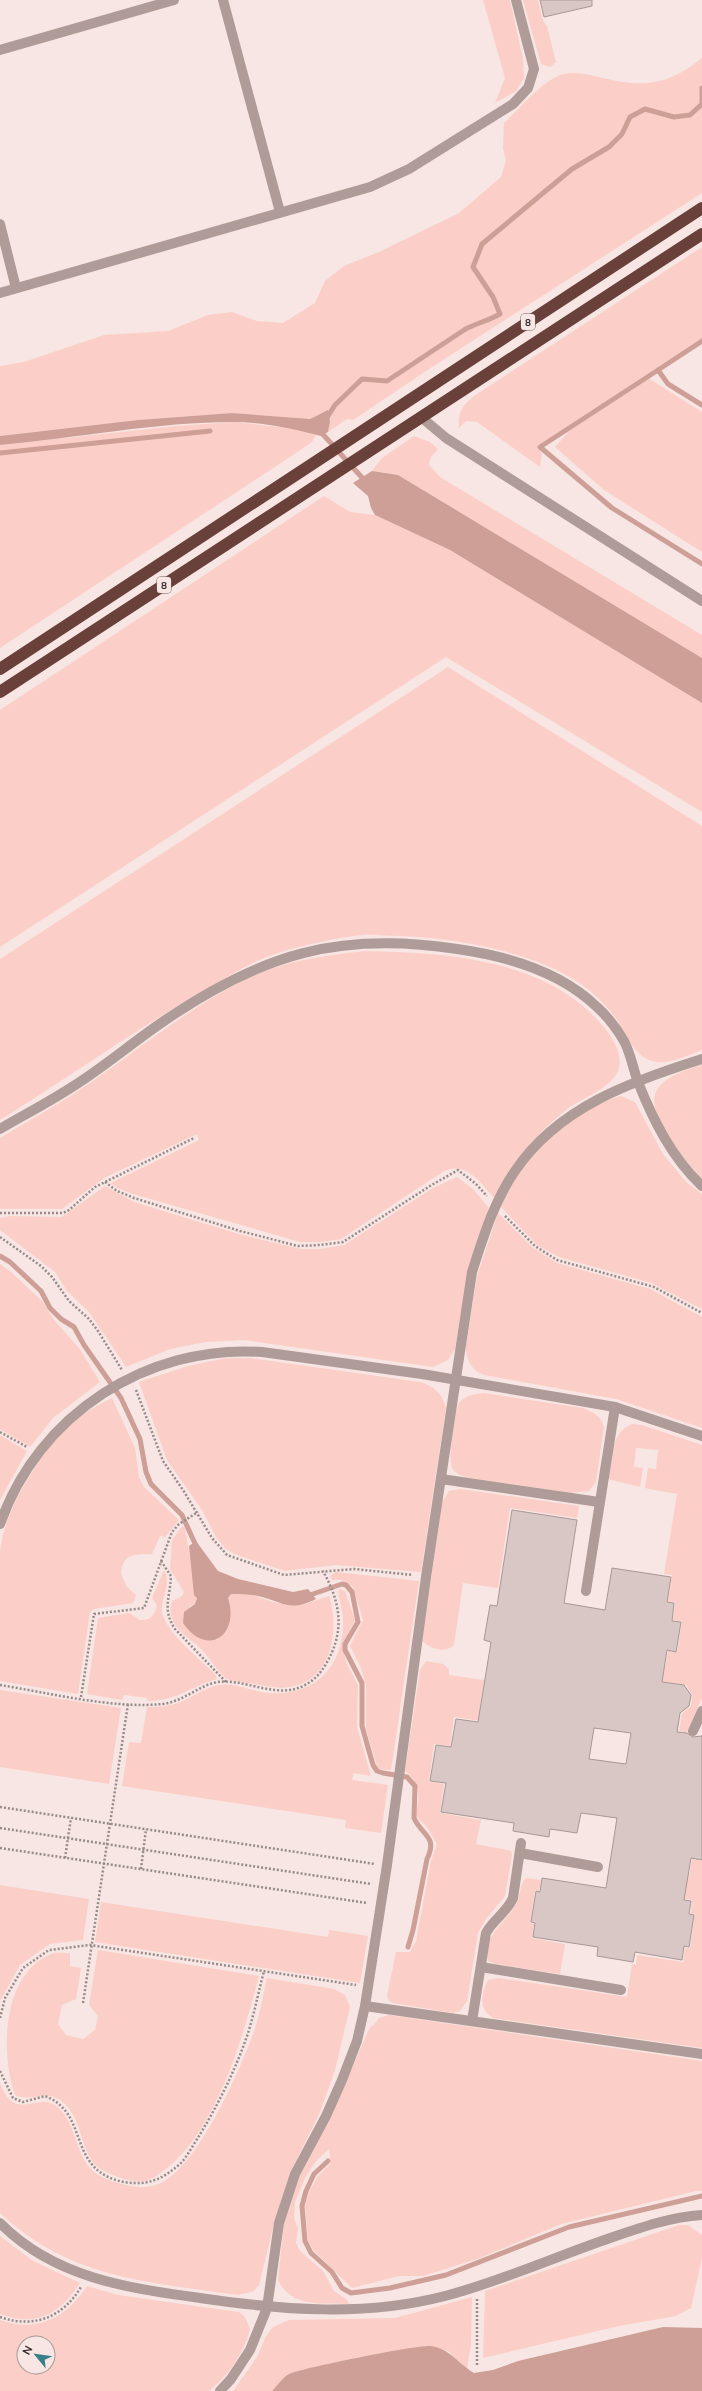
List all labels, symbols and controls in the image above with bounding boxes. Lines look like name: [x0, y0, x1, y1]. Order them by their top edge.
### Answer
road number: 8: [521, 314, 535, 330]
road number: 8: [157, 577, 171, 593]
north arrow: [16, 2335, 56, 2375]
text: N: [19, 2343, 35, 2357]

